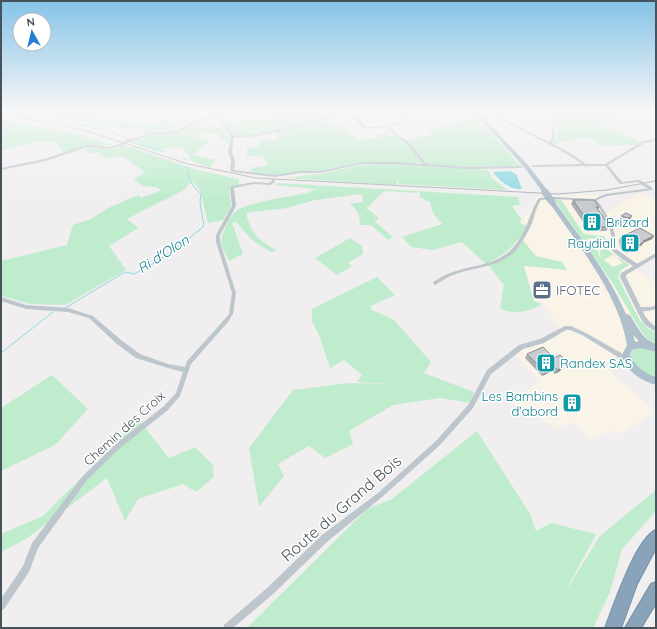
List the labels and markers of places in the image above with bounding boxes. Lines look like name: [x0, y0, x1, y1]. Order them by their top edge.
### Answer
building icon: Brizard: [581, 211, 603, 233]
place label: Brizard: [606, 214, 649, 230]
building icon: Raydiall: [619, 232, 641, 254]
place label: Raydiall: [568, 235, 616, 251]
office icon: IFOTEC: [531, 279, 553, 301]
place label: IFOTEC: [556, 282, 600, 298]
building icon: Randex SAS: [535, 352, 557, 374]
place label: Randex SAS: [560, 355, 632, 371]
place label: Les Bambins d’abord: [482, 388, 558, 419]
building icon: Les Bambins d’abord: [561, 392, 583, 414]

